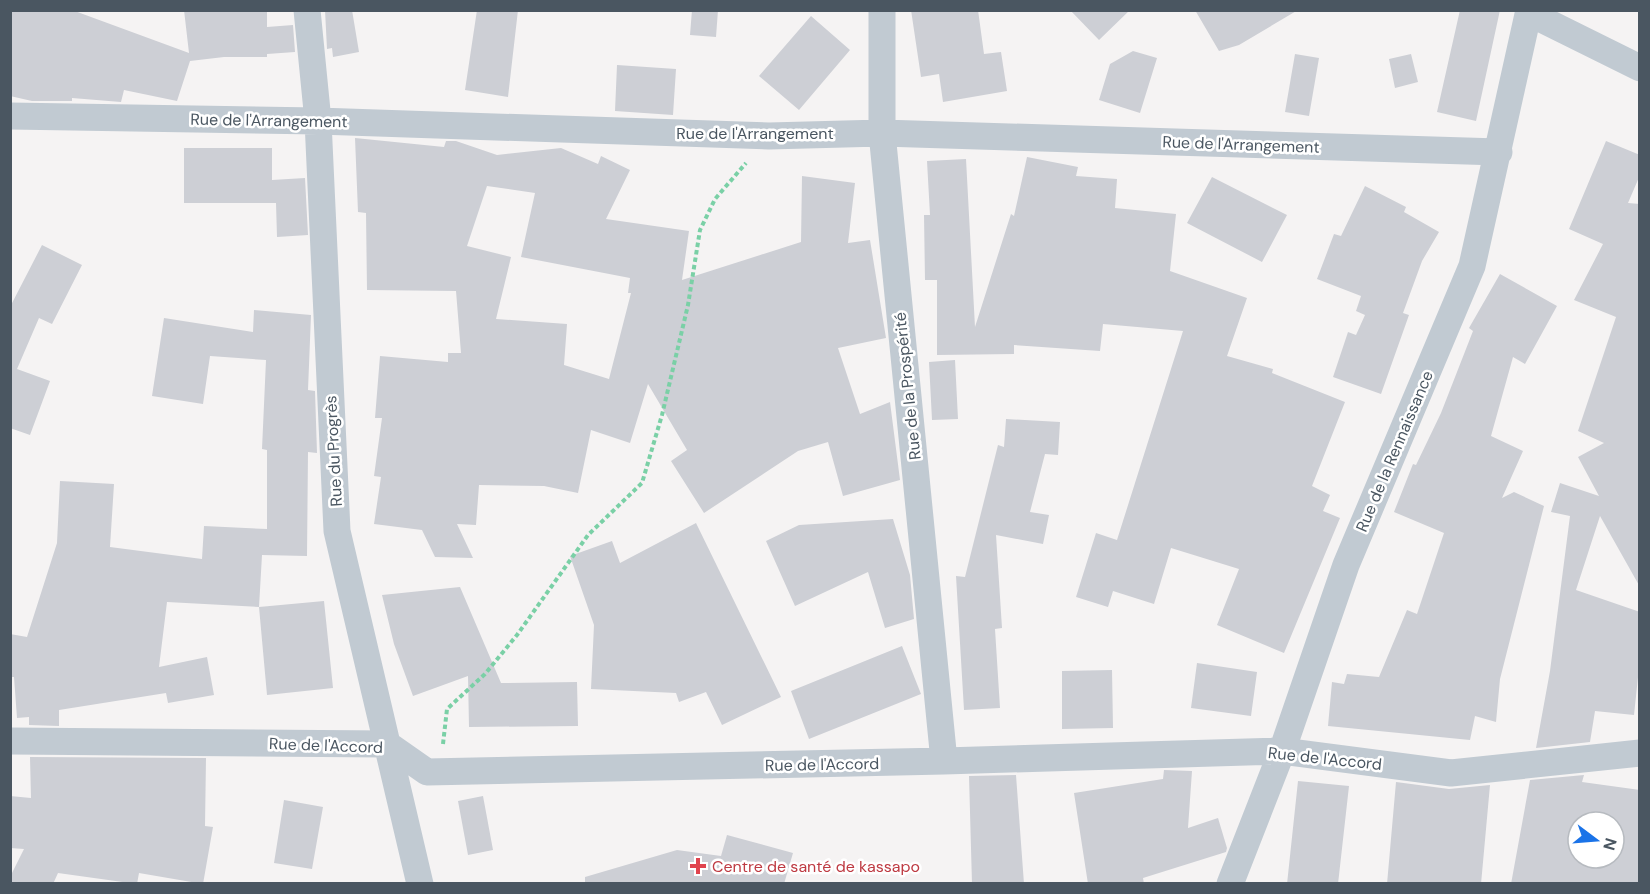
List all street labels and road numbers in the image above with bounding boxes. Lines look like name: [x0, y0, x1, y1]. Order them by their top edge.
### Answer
street label: Rue de l'Arrangement: [190, 109, 348, 132]
street label: Rue de l'Arrangement: [676, 123, 834, 144]
street label: Rue de l'Arrangement: [1162, 131, 1320, 158]
street label: Rue de la Prospérité: [889, 311, 926, 461]
street label: Rue de la Rennaissance: [1351, 367, 1438, 535]
street label: Rue du Progrès: [320, 395, 347, 507]
street label: Rue de l'Accord: [269, 733, 383, 758]
street label: Rue de l'Accord: [1267, 742, 1383, 775]
street label: Rue de l'Accord: [765, 753, 879, 776]

